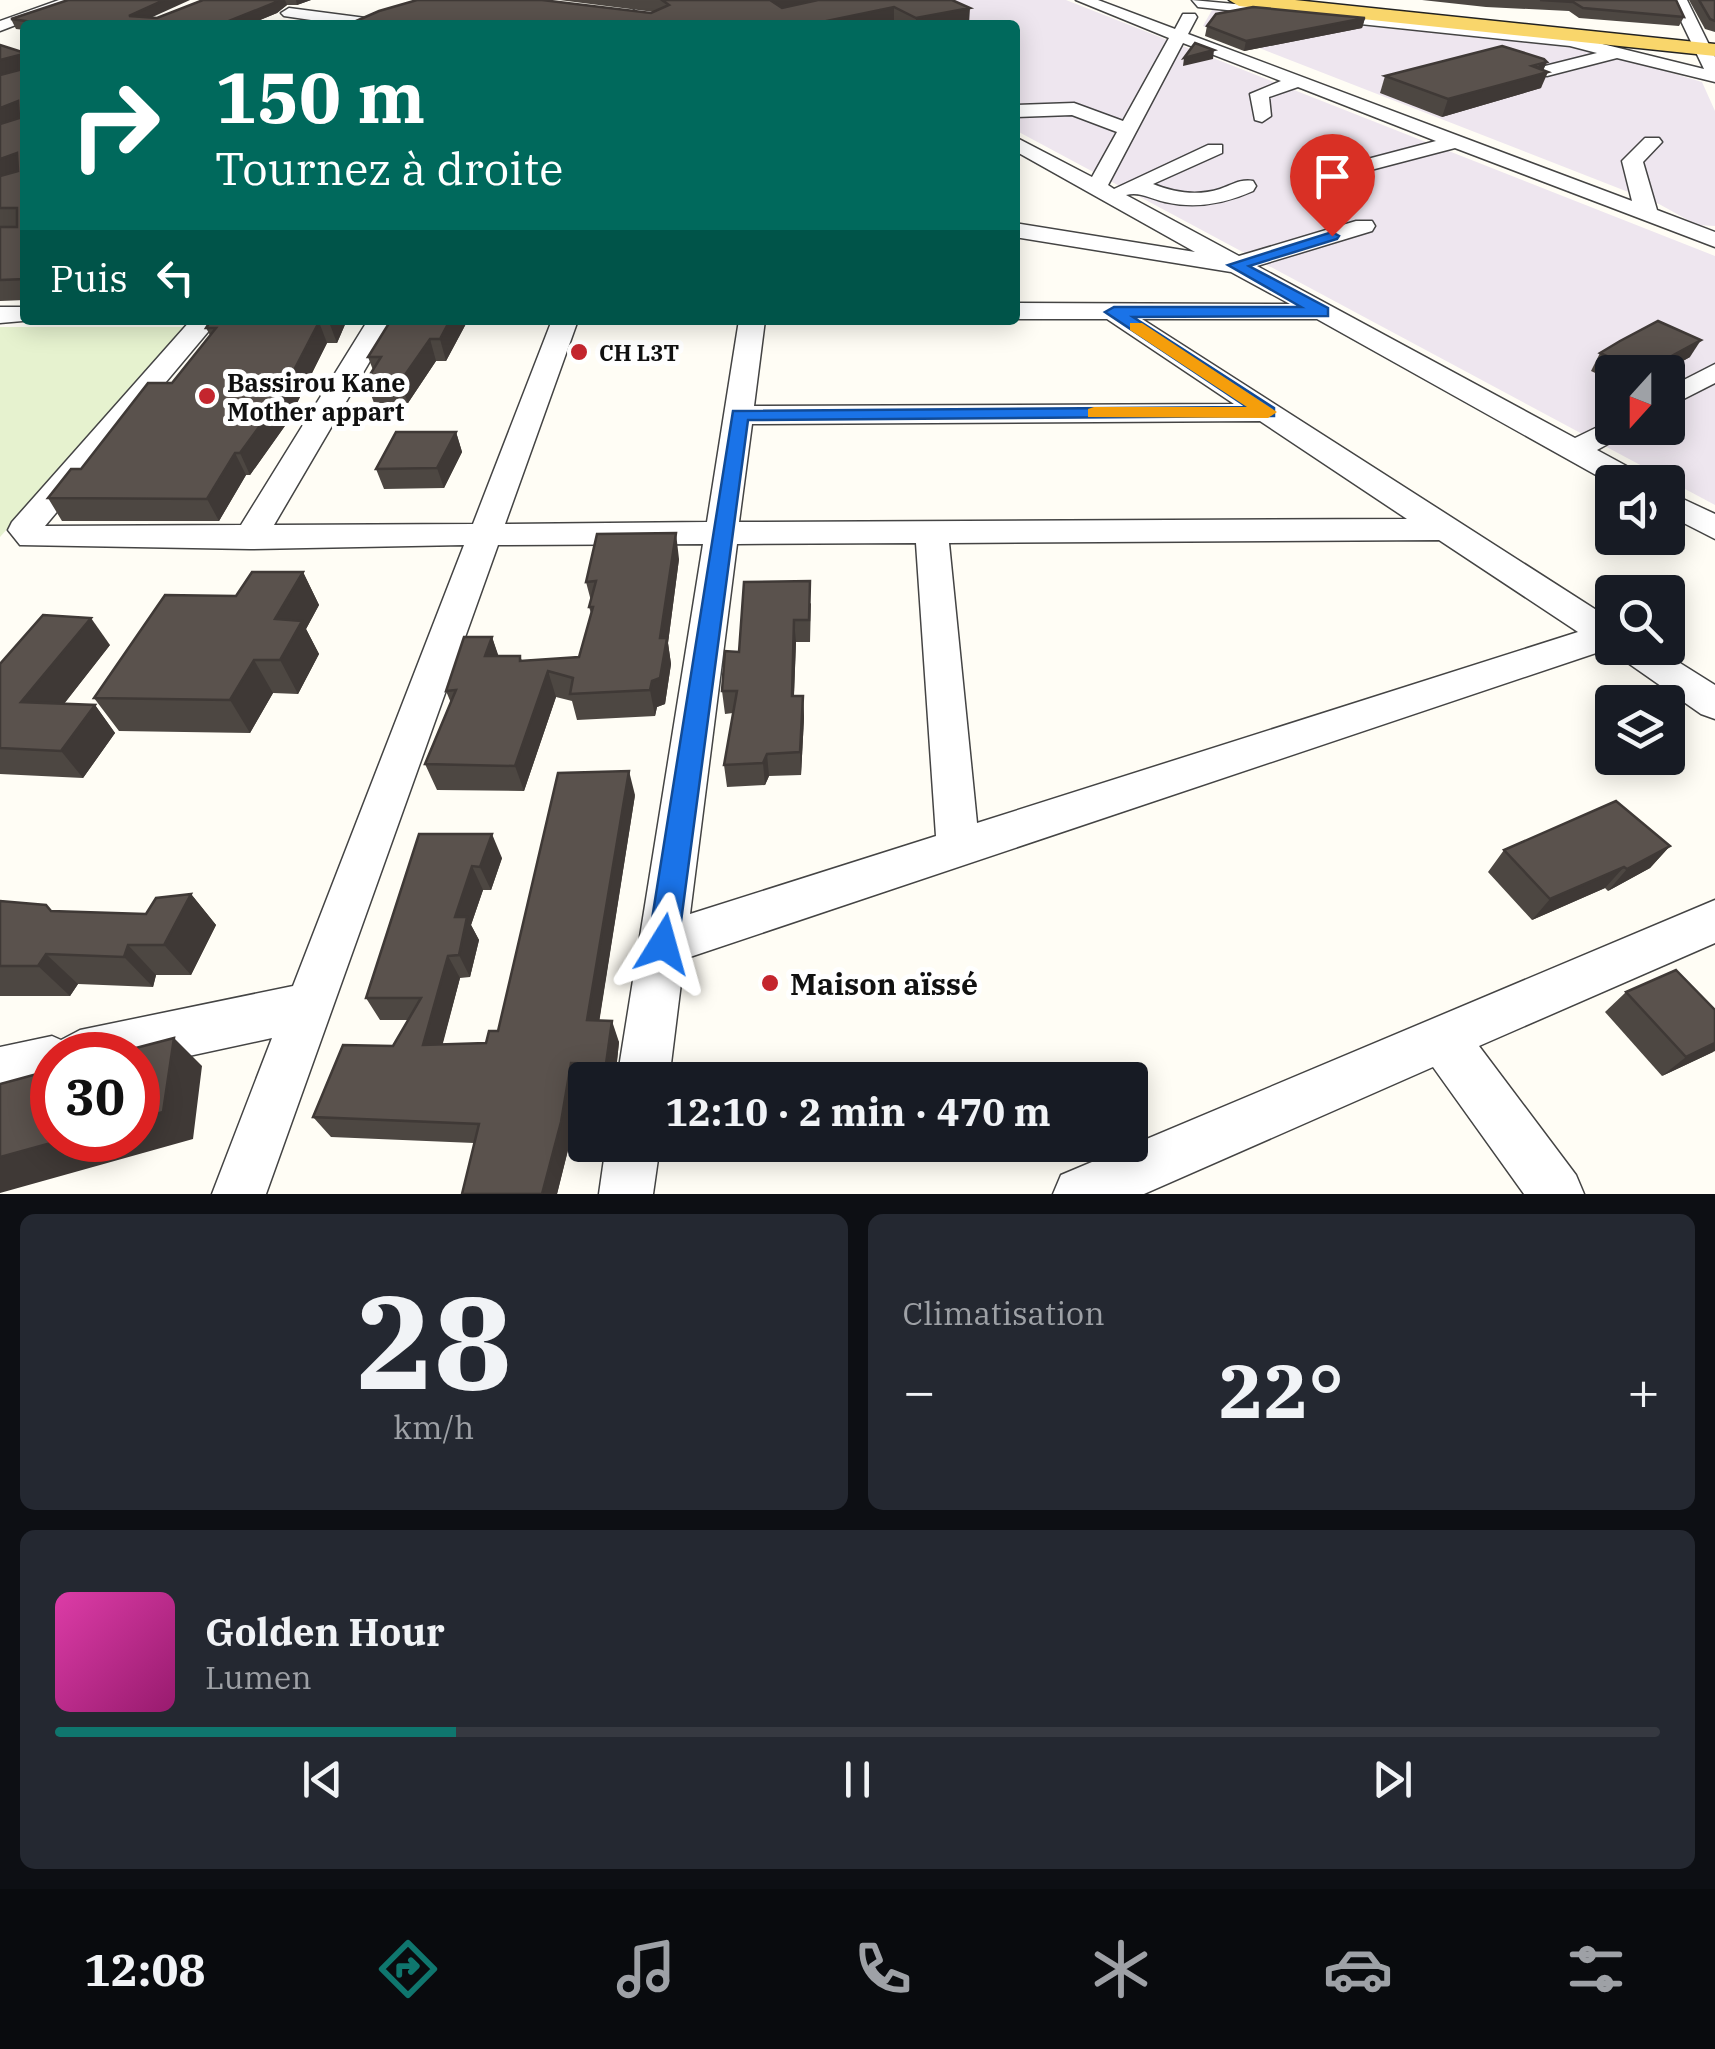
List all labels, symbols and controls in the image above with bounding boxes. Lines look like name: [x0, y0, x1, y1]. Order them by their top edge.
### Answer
text: 150 m: [215, 51, 425, 142]
icon: right: [50, 60, 180, 190]
pin: [1290, 134, 1375, 237]
text: Tournez à droite: [215, 139, 563, 197]
icon: arrive: [1305, 149, 1360, 204]
icon: left: [148, 250, 203, 305]
text: Puis: [50, 253, 128, 302]
place label: CH L3T: [599, 338, 679, 367]
marker: CH L3T: [568, 341, 590, 363]
north arrow: [1595, 355, 1685, 445]
map controls: [1595, 355, 1685, 775]
place label: Bassirou Kane Mother appart: [227, 366, 405, 428]
marker: Bassirou Kane Mother appart: [196, 385, 218, 407]
button: sound: [1595, 465, 1685, 555]
button: search: [1595, 575, 1685, 665]
button: layers: [1595, 685, 1685, 775]
position arrow: [611, 892, 715, 996]
place label: Maison aïssé: [790, 964, 978, 1003]
marker: Maison aïssé: [759, 972, 781, 994]
speed limit sign: 30: [30, 1032, 160, 1162]
text: 12:10 · 2 min · 470 m: [665, 1087, 1051, 1136]
text: 28: [356, 1256, 512, 1425]
text: Climatisation: [903, 1292, 1105, 1334]
text: 22°: [1219, 1341, 1344, 1439]
text: −: [903, 1355, 936, 1426]
text: +: [1627, 1355, 1660, 1426]
text: km/h: [393, 1406, 474, 1448]
text: Golden Hour: [205, 1607, 445, 1656]
text: Lumen: [205, 1656, 312, 1698]
icon: previous: [295, 1752, 350, 1807]
icon: pause: [830, 1752, 885, 1807]
icon: next: [1365, 1752, 1420, 1807]
icon: directions: [373, 1934, 443, 2004]
icon: music: [611, 1934, 681, 2004]
icon: phone: [848, 1934, 918, 2004]
icon: climate: [1086, 1934, 1156, 2004]
icon: car: [1323, 1934, 1393, 2004]
icon: filters: [1561, 1934, 1631, 2004]
text: 12:08: [84, 1940, 205, 1998]

